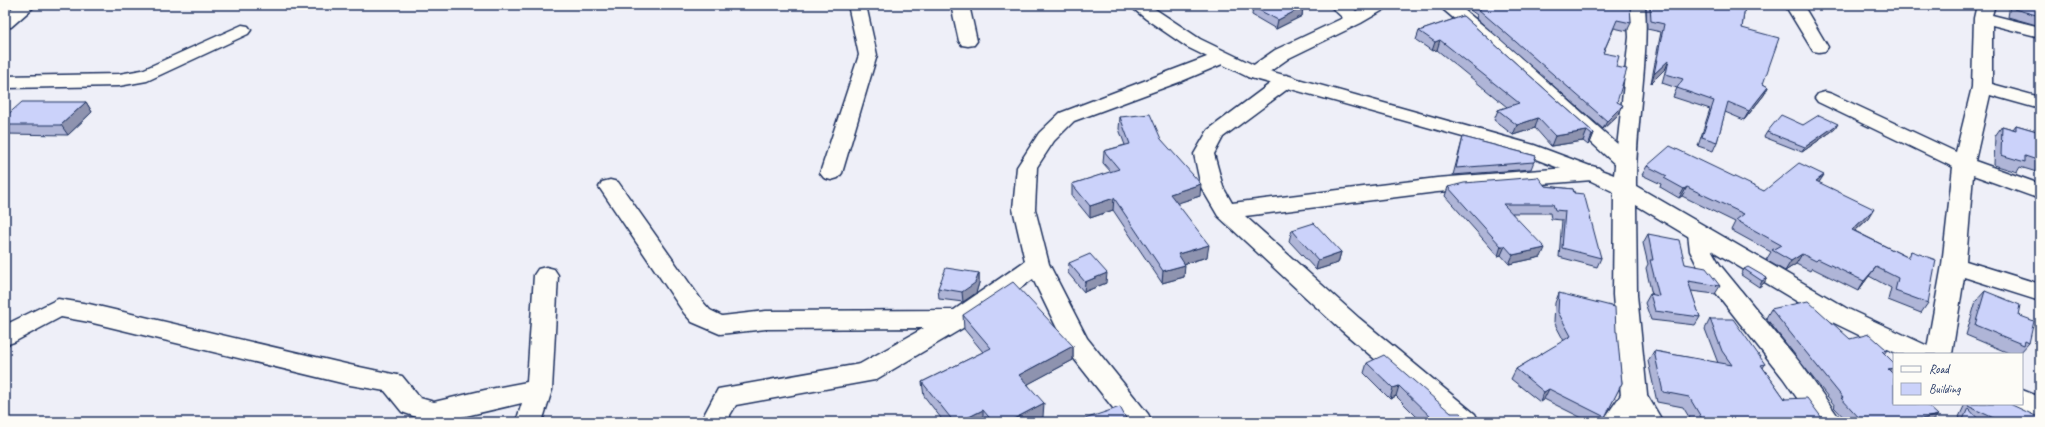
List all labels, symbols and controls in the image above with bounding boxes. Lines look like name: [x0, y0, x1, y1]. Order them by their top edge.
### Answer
legend: [1893, 353, 2023, 405]
text: Road: [1929, 361, 1951, 377]
text: Building: [1929, 381, 1961, 397]

